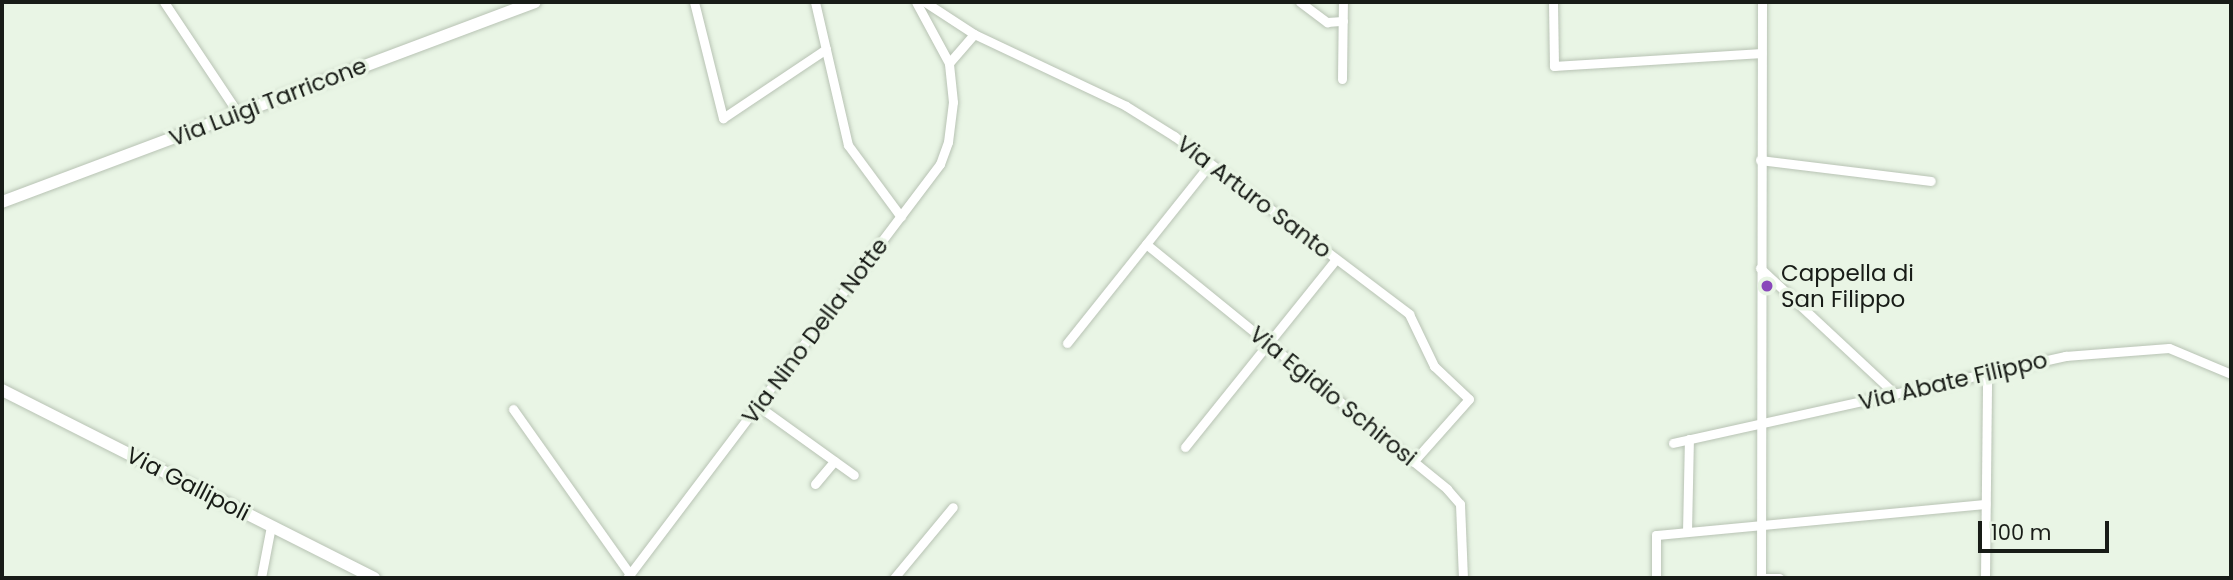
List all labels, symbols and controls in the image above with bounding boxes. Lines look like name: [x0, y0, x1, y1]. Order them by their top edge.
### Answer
street label: Via Luigi Tarricone: [165, 52, 371, 152]
street label: Via Arturo Santo: [1171, 130, 1337, 264]
street label: Via Nino Della Notte: [736, 233, 894, 429]
place label: Cappella di San Filippo: [1781, 259, 1914, 313]
marker: Cappella di San Filippo: [1759, 278, 1775, 294]
street label: Via Egidio Schirosi: [1244, 320, 1422, 472]
street label: Via Abate Filippo: [1856, 346, 2050, 416]
street label: Via Gallipoli: [122, 441, 254, 527]
scale bar: [1981, 506, 2112, 550]
text: 100 m: [1991, 518, 2051, 547]

